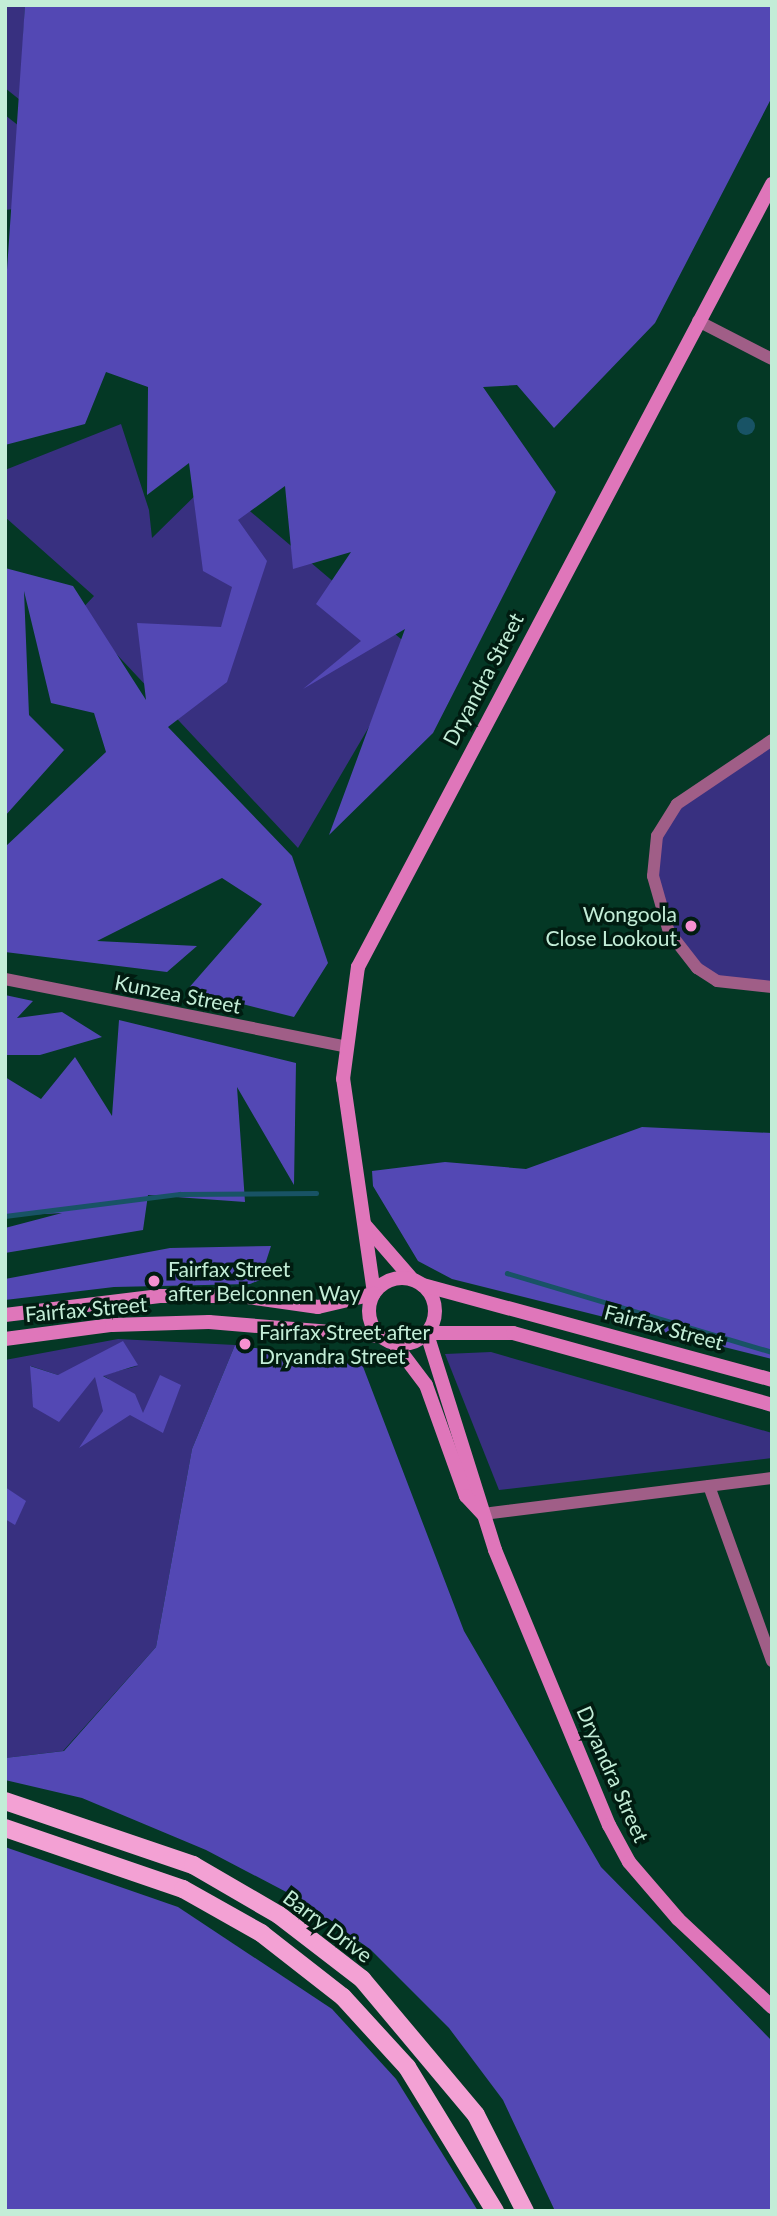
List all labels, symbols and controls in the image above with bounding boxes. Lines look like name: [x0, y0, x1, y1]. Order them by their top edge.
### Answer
street label: Dryandra Street: [437, 608, 529, 750]
place label: Wongoola Close Lookout: [546, 901, 677, 951]
marker: Wongoola Close Lookout: [683, 918, 699, 934]
street label: Kunzea Street: [113, 969, 243, 1019]
place label: Fairfax Street after Belconnen Way: [168, 1256, 361, 1306]
marker: Fairfax Street after Belconnen Way: [146, 1273, 162, 1289]
street label: Fairfax Street: [24, 1291, 148, 1327]
street label: Fairfax Street: [602, 1299, 726, 1355]
place label: Fairfax Street after Dryandra Street: [259, 1319, 430, 1369]
marker: Fairfax Street after Dryandra Street: [237, 1336, 253, 1352]
street label: Dryandra Street: [572, 1702, 654, 1846]
street label: Barry Drive: [278, 1884, 378, 1968]

